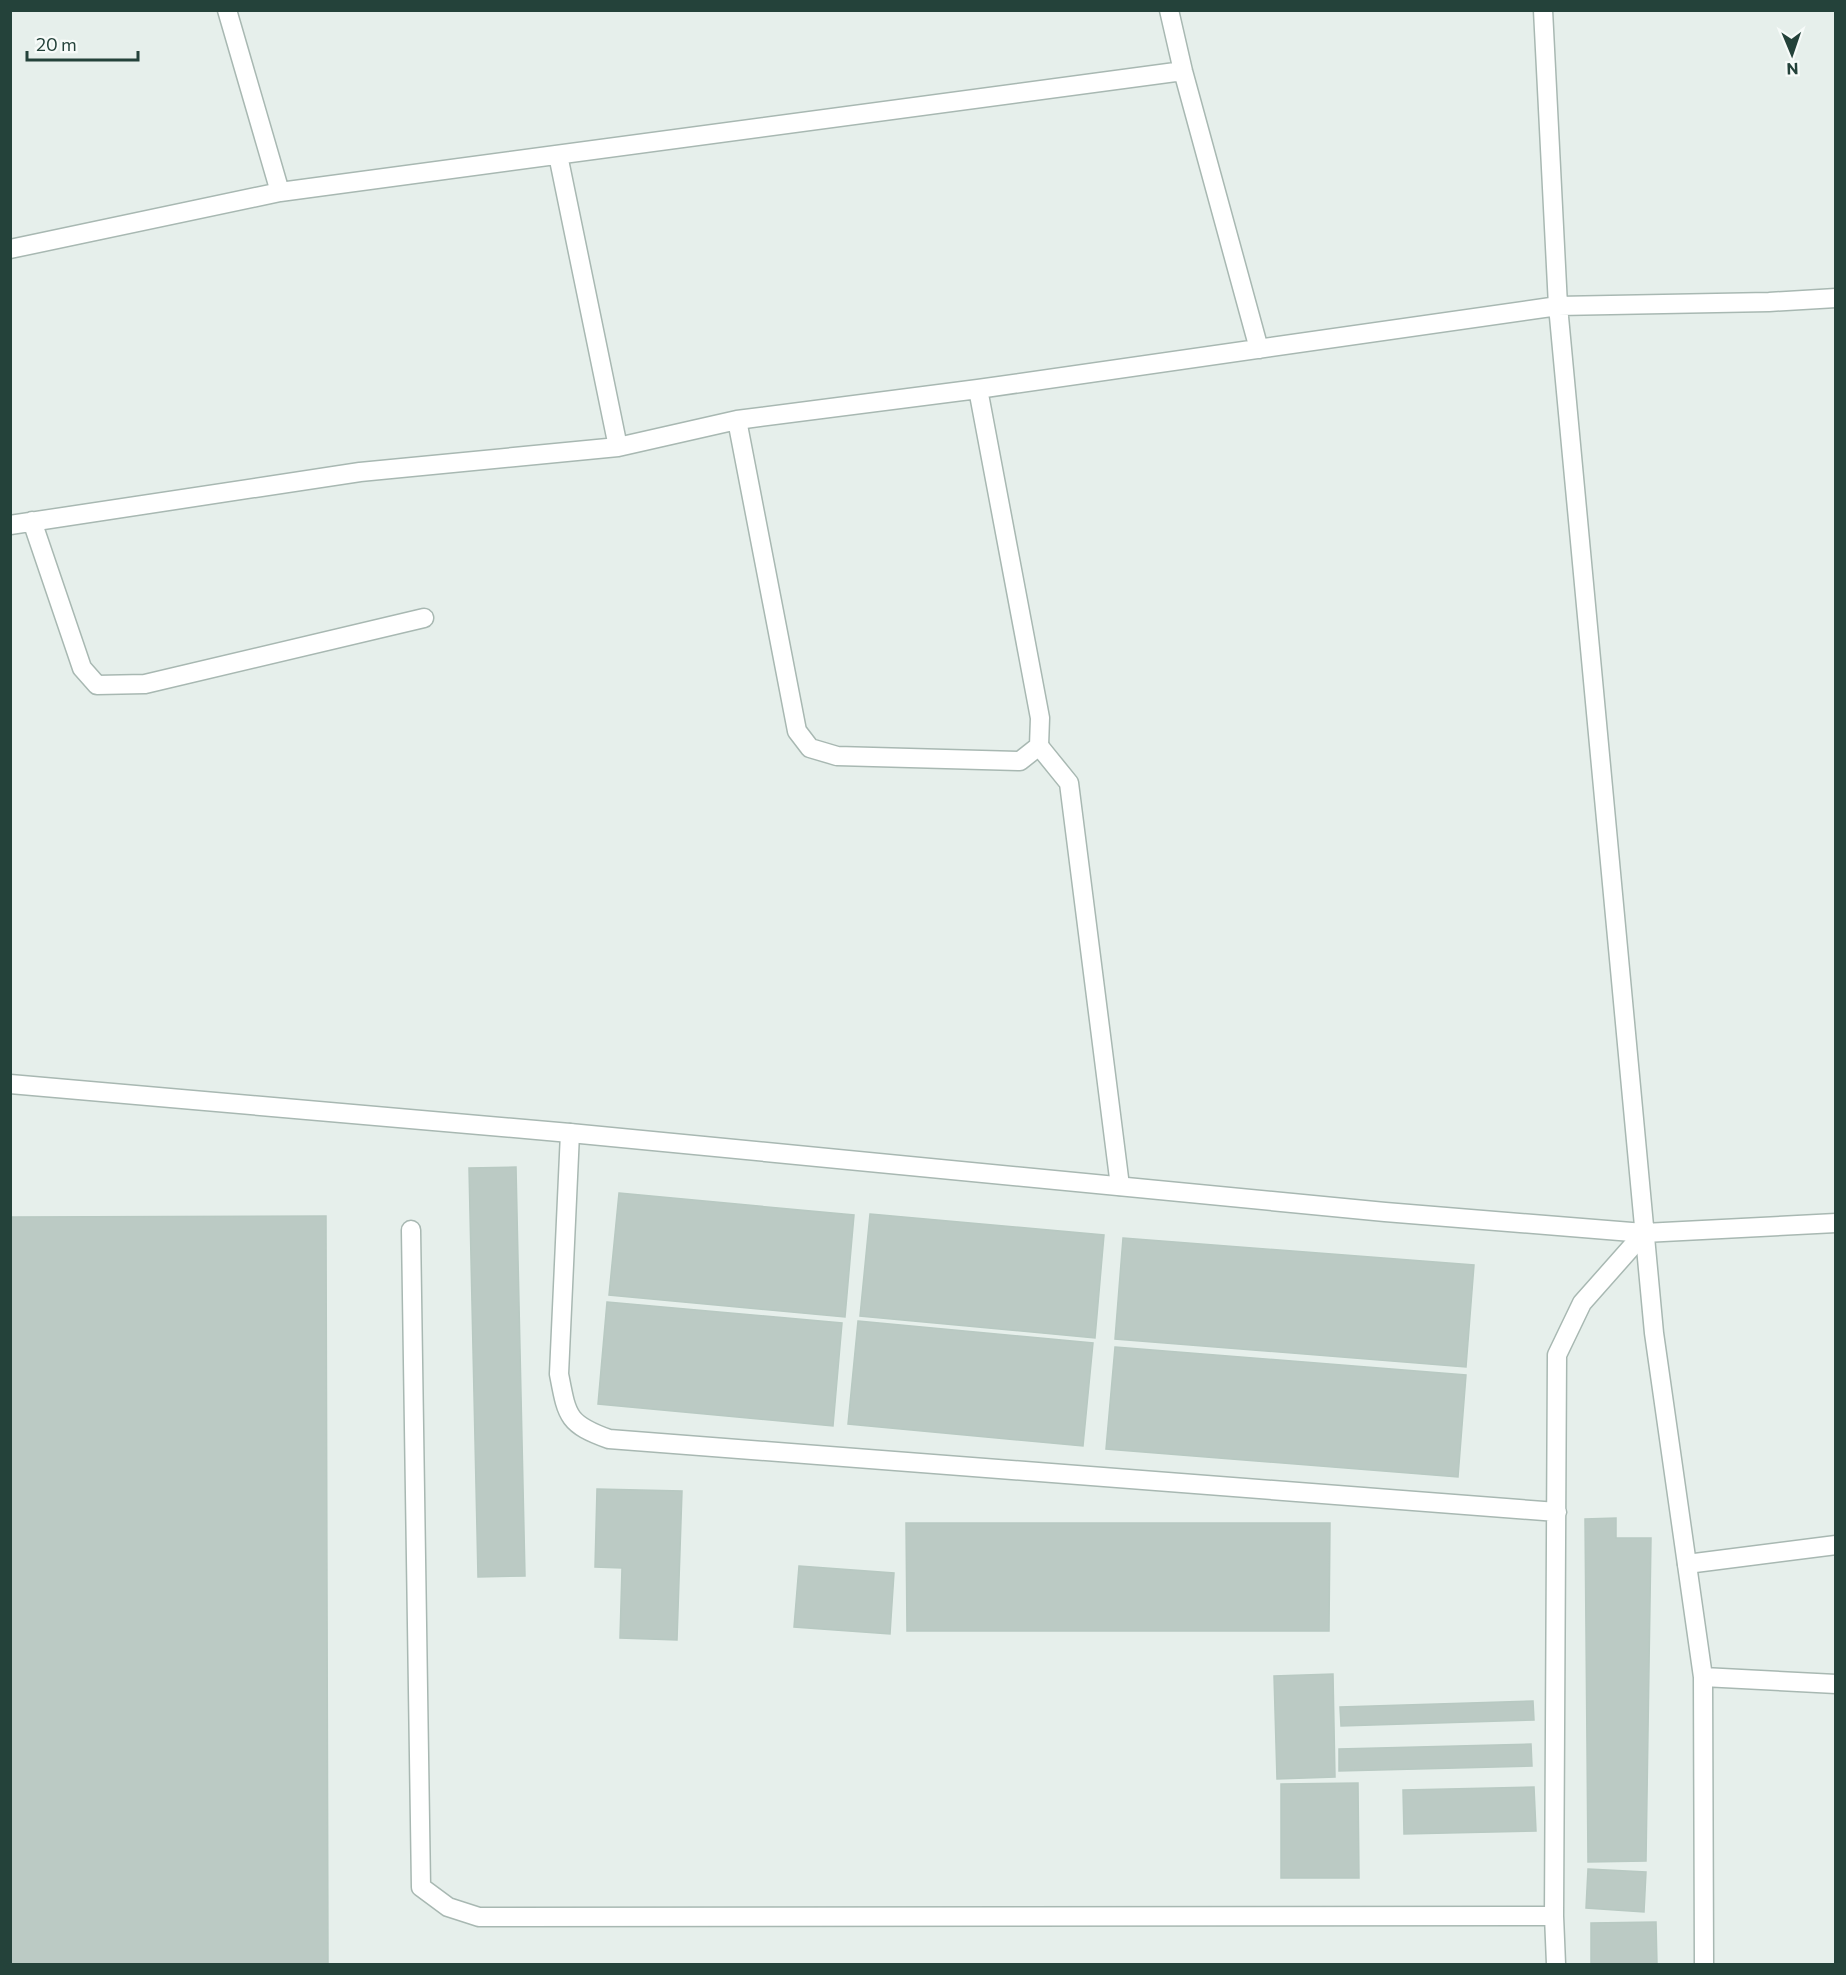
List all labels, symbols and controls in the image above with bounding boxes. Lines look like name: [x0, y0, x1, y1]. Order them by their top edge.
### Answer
scale bar: [27, 24, 138, 62]
north arrow: [1762, 24, 1822, 84]
text: 20 m: [36, 33, 77, 55]
text: N: [1786, 60, 1799, 79]

